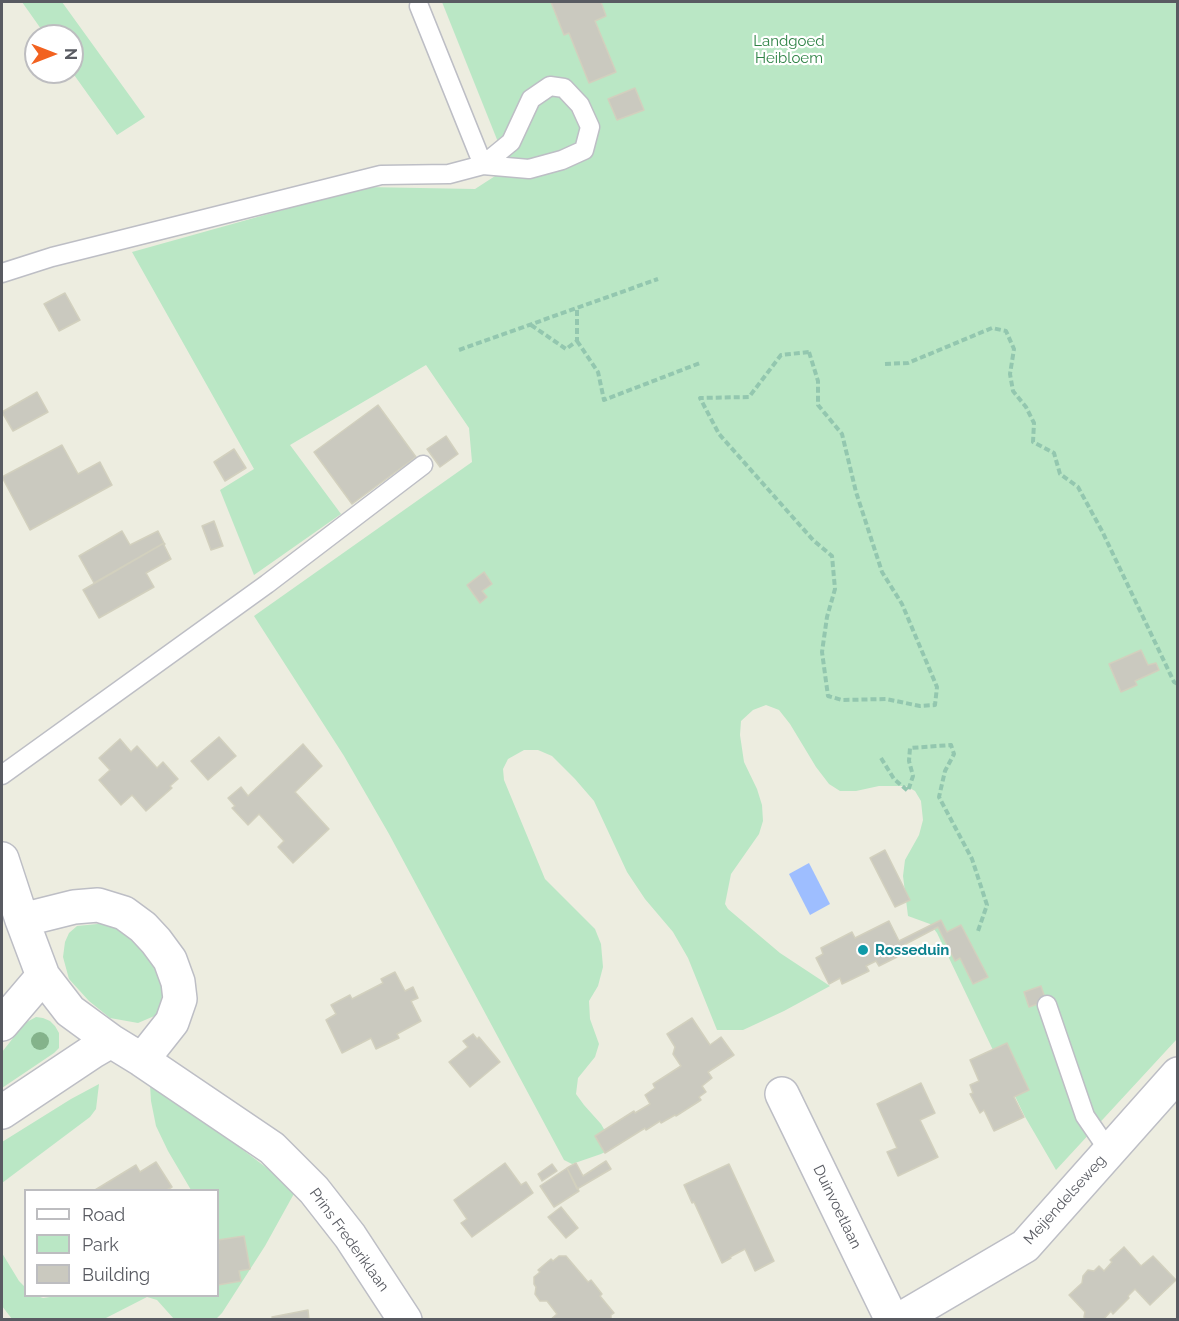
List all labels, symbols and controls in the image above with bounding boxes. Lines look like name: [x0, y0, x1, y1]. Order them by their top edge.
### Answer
north arrow: [24, 24, 84, 84]
park label: Landgoed Heibloem: [753, 32, 825, 67]
text: N: [61, 48, 80, 60]
place label: Rosseduin: [875, 941, 949, 959]
marker: Rosseduin: [856, 943, 870, 957]
street label: Meijendelseweg: [1020, 1152, 1110, 1248]
street label: Duinvoetlaan: [809, 1162, 865, 1252]
street label: Prins Frederiklaan: [305, 1185, 393, 1295]
legend: [24, 1189, 219, 1297]
text: Road: [82, 1204, 125, 1225]
text: Park: [82, 1234, 119, 1255]
text: Building: [82, 1264, 150, 1285]

